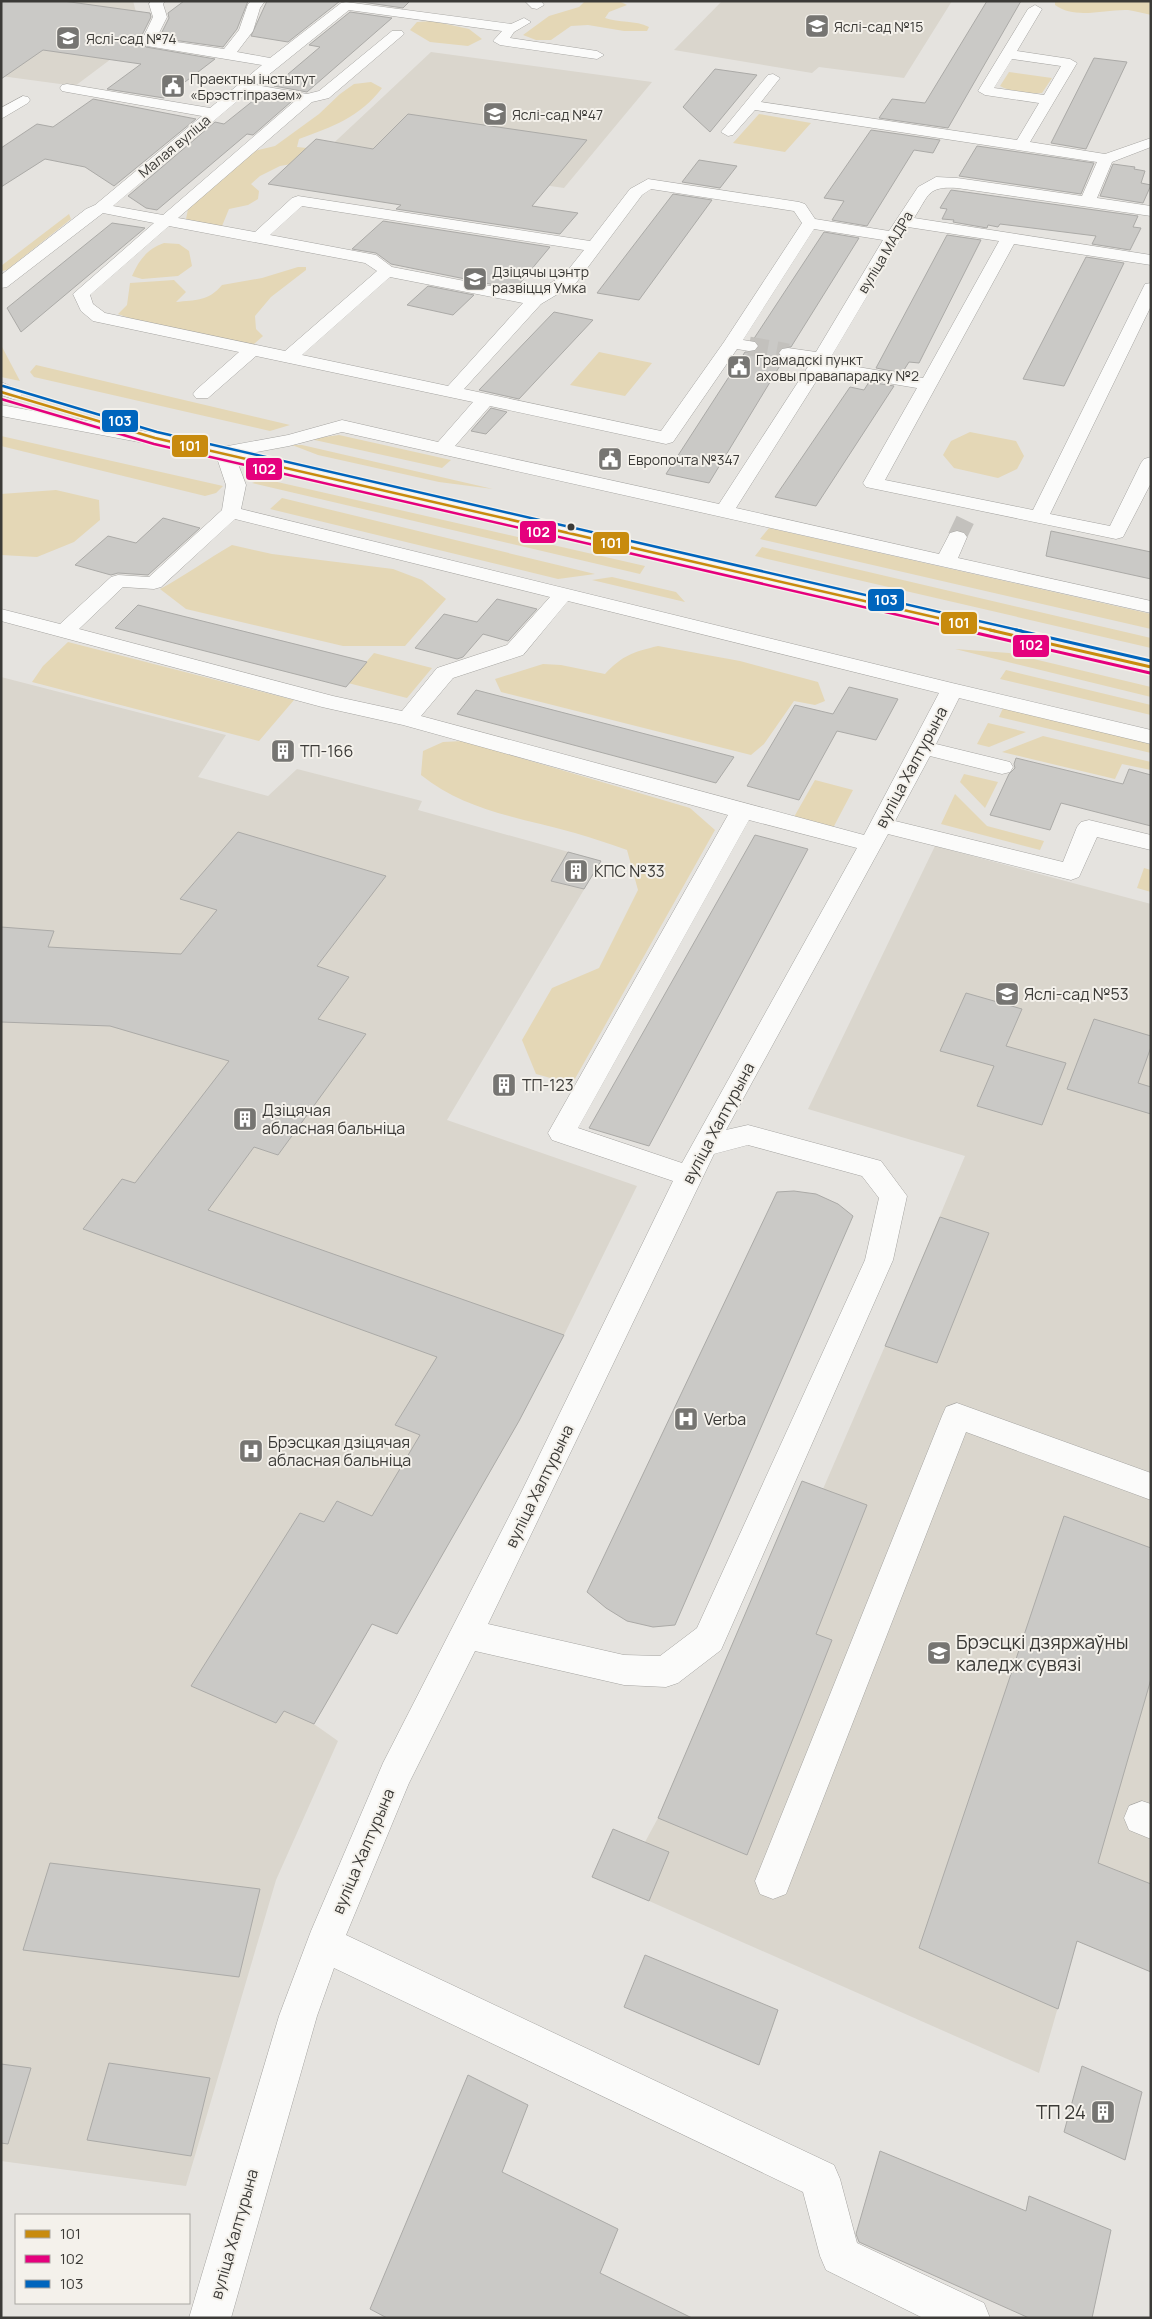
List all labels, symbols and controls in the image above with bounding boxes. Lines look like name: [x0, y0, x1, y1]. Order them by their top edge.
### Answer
school or university icon: Яслі-сад №15: [804, 13, 830, 39]
place label: Яслі-сад №15: [834, 17, 923, 36]
school or university icon: Яслі-сад №74: [55, 25, 81, 51]
place label: Яслі-сад №74: [86, 29, 176, 48]
place label: Праектны інстытут «Брэстгіпразем»: [190, 69, 315, 104]
public building icon: Праектны інстытут «Брэстгіпразем»: [160, 73, 186, 99]
school or university icon: Яслі-сад №47: [482, 101, 508, 127]
place label: Яслі-сад №47: [512, 105, 603, 124]
street label: Малая вуліца: [134, 110, 214, 182]
street label: вуліца МАДРа: [853, 207, 917, 297]
place label: Дзіцячы цэнтр развіцця Умка: [492, 262, 589, 297]
school or university icon: Дзіцячы цэнтр развіцця Умка: [462, 266, 488, 292]
place label: Грамадскі пункт аховы правапарадку №2: [756, 350, 919, 385]
public building icon: Грамадскі пункт аховы правапарадку №2: [726, 354, 752, 380]
line badge: 103: [101, 409, 139, 433]
text: 103: [108, 411, 132, 430]
line badge: 101: [171, 434, 209, 458]
text: 101: [179, 436, 201, 455]
public building icon: Европочта №347: [597, 446, 623, 472]
place label: Европочта №347: [628, 450, 740, 469]
line badge: 102: [245, 457, 283, 481]
text: 102: [252, 459, 276, 478]
line badge: 102: [519, 520, 557, 544]
text: 102: [526, 522, 550, 541]
unlabelled marker: [566, 522, 576, 532]
line badge: 101: [592, 531, 630, 555]
text: 101: [600, 533, 622, 552]
line badge: 103: [867, 588, 905, 612]
text: 103: [874, 590, 898, 609]
line badge: 101: [940, 611, 978, 635]
text: 101: [948, 613, 970, 632]
line badge: 102: [1012, 634, 1050, 658]
text: 102: [1019, 635, 1043, 654]
street label: вуліца Халтурына: [870, 703, 952, 831]
building icon: ТП-166: [270, 738, 296, 764]
place label: ТП-166: [300, 740, 353, 762]
building icon: КПС №33: [563, 858, 589, 884]
place label: КПС №33: [594, 860, 665, 882]
school or university icon: Яслі-сад №53: [994, 981, 1020, 1007]
place label: Яслі-сад №53: [1024, 983, 1129, 1005]
street label: вуліца Халтурына: [677, 1059, 759, 1187]
building icon: ТП-123: [491, 1072, 517, 1098]
place label: ТП-123: [522, 1074, 574, 1096]
place label: Дзіцячая абласная бальніца: [262, 1099, 405, 1139]
building icon: Дзіцячая абласная бальніца: [232, 1106, 258, 1132]
hospital icon: Verba: [673, 1406, 699, 1432]
place label: Verba: [704, 1408, 746, 1430]
street label: вуліца Халтурына: [500, 1421, 578, 1551]
place label: Брэсцкая дзіцячая абласная бальніца: [268, 1431, 411, 1471]
hospital icon: Брэсцкая дзіцячая абласная бальніца: [238, 1438, 264, 1464]
place label: Брэсцкі дзяржаўны каледж сувязі: [956, 1629, 1128, 1677]
school or university icon: Брэсцкі дзяржаўны каледж сувязі: [926, 1640, 952, 1666]
street label: вуліца Халтурына: [327, 1785, 399, 1917]
place label: ТП 24: [1036, 2099, 1086, 2125]
building icon: ТП 24: [1090, 2099, 1116, 2125]
street label: вуліца Халтурына: [205, 2166, 263, 2302]
legend: [15, 2214, 190, 2304]
text: 101: [60, 2223, 81, 2244]
text: 102: [60, 2248, 84, 2269]
text: 103: [60, 2273, 83, 2294]

